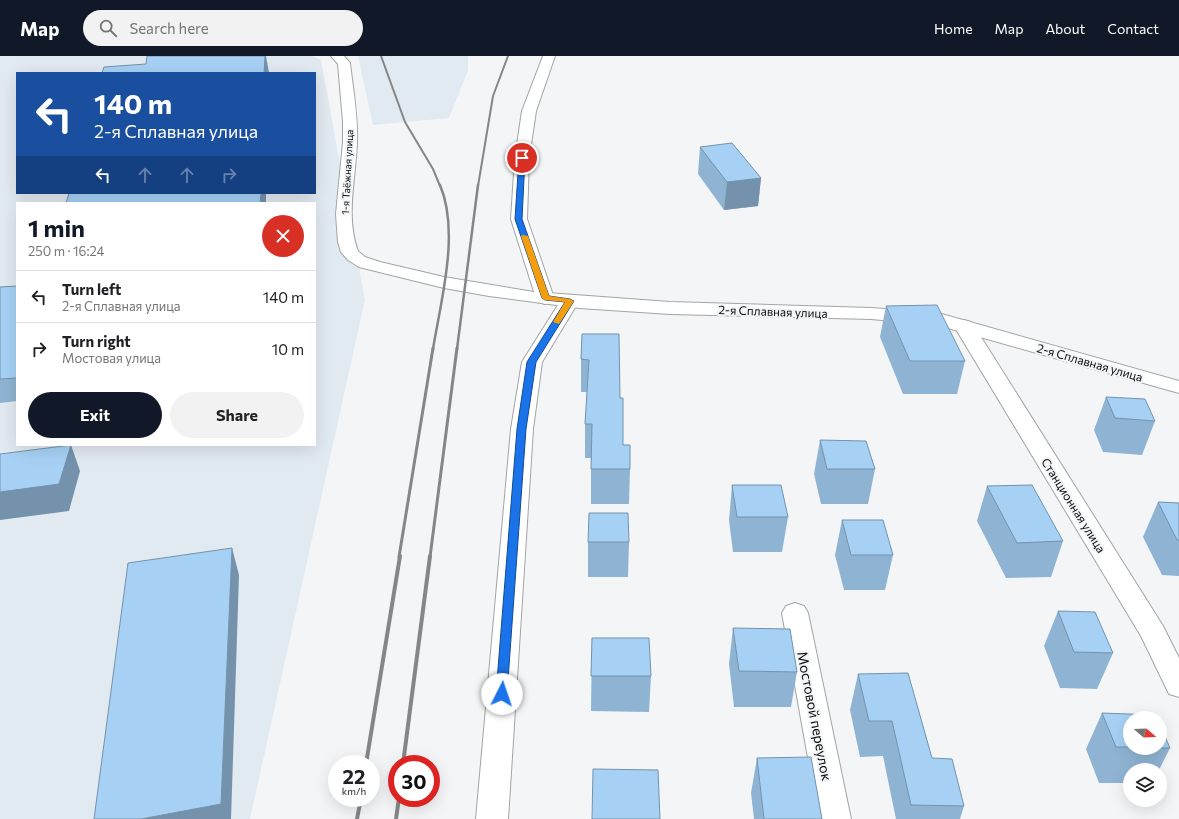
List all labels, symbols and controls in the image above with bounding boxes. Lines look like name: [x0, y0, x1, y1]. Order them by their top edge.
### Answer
search box: [83, 10, 363, 46]
text: Map: [20, 17, 59, 40]
icon: search: [97, 17, 119, 39]
text: Search here: [129, 19, 209, 37]
text: Home: [934, 20, 973, 37]
text: Map: [995, 20, 1023, 37]
text: About: [1045, 20, 1085, 37]
text: Contact: [1107, 20, 1159, 37]
text: 140 m: [94, 86, 172, 120]
icon: left: [28, 88, 80, 140]
text: 2-я Сплавная улица: [94, 120, 258, 142]
street label: 1-я Таёжная улица: [339, 129, 355, 215]
pin: [505, 141, 539, 175]
icon: arrive: [511, 147, 533, 169]
icon: left: [92, 164, 114, 186]
icon: ahead: [134, 164, 156, 186]
icon: ahead: [176, 164, 198, 186]
icon: right: [218, 164, 240, 186]
text: 1 min: [28, 213, 85, 242]
button: close: [262, 215, 304, 257]
text: 250 m · 16:24: [28, 243, 104, 259]
text: Turn left: [62, 280, 121, 298]
icon: left: [28, 286, 50, 308]
text: 140 m: [263, 288, 304, 306]
text: 2-я Сплавная улица: [62, 298, 181, 314]
street label: 2-я Сплавная улица: [718, 302, 828, 320]
text: Turn right: [62, 332, 131, 350]
icon: right: [28, 338, 50, 360]
text: 10 m: [272, 340, 304, 358]
street label: 2-я Сплавная улица: [1035, 340, 1145, 384]
text: Мостовая улица: [62, 350, 161, 366]
button: Exit: [28, 392, 162, 438]
button: Share: [170, 392, 304, 438]
street label: Станционная улица: [1039, 455, 1109, 555]
street label: Мостовой переулок: [794, 650, 836, 783]
position arrow: [481, 673, 523, 715]
north arrow: [1123, 711, 1167, 755]
map controls: [1123, 711, 1167, 807]
speed limit sign: 30: [388, 755, 440, 807]
button: layers: [1123, 763, 1167, 807]
text: 22: [343, 764, 365, 788]
text: km/h: [342, 785, 366, 797]

